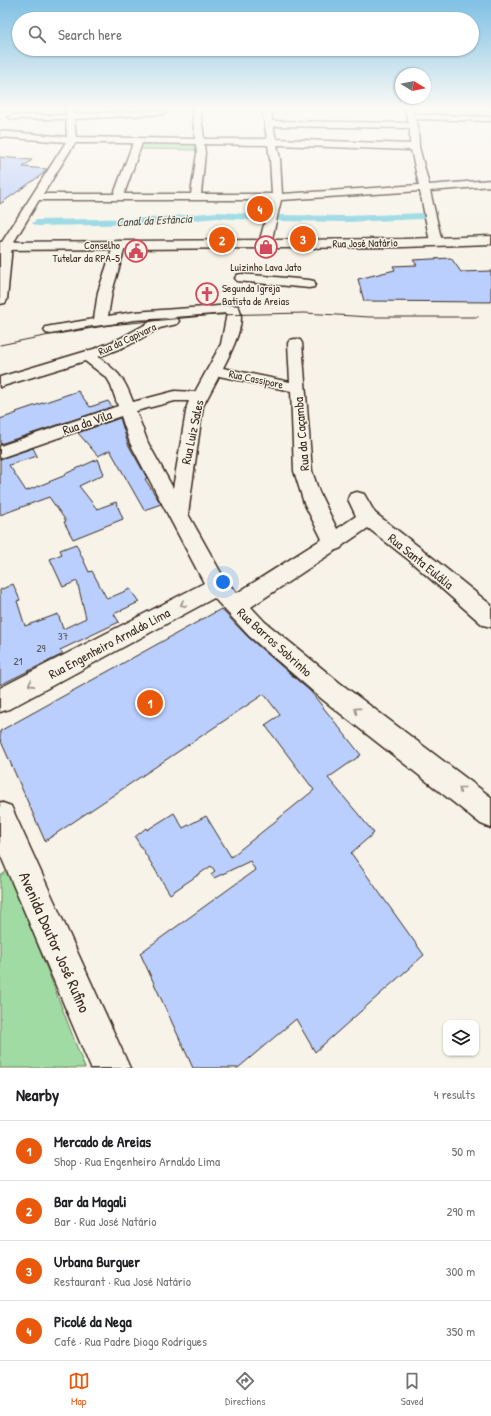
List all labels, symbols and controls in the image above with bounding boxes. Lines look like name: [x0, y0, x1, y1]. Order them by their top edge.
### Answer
search box: [12, 12, 479, 56]
icon: search: [26, 23, 48, 45]
text: Search here: [58, 24, 122, 45]
north arrow: [395, 68, 431, 104]
pin: 4: [247, 194, 273, 224]
water label: Canal da Estância: [116, 209, 194, 230]
pin: 3: [290, 224, 316, 254]
pin: 2: [209, 225, 235, 255]
shop icon: Luizinho Lava Jato: [253, 234, 279, 260]
street label: Rua José Natário: [332, 235, 398, 251]
place label: Conselho Tutelar da RPA-5: [52, 238, 121, 265]
public building icon: Conselho Tutelar da RPA-5: [123, 238, 149, 264]
place label: Luizinho Lava Jato: [231, 260, 302, 274]
church icon: Segunda Igreja Batista de Areias: [194, 281, 220, 307]
place label: Segunda Igreja Batista de Areias: [222, 281, 289, 308]
street label: Rua da Capivara: [96, 319, 159, 358]
street label: Rua Cassipore: [228, 366, 285, 392]
street label: Rua da Caçamba: [289, 396, 313, 472]
street label: Rua Luiz Sales: [176, 398, 208, 466]
street label: Rua da Vila: [60, 405, 114, 439]
street label: Rua Santa Eulália: [384, 529, 458, 593]
your location: [213, 572, 233, 592]
one-way arrow: [180, 599, 187, 607]
street label: Rua Engenheiro Arnaldo Lima: [45, 603, 173, 683]
street label: Rua Barros Sobrinho: [234, 603, 316, 681]
house number: 37: [58, 629, 68, 643]
house number: 29: [36, 641, 46, 655]
house number: 21: [13, 654, 23, 668]
one-way arrow: [27, 680, 35, 687]
pin: 1: [137, 688, 163, 718]
one-way arrow: [355, 708, 362, 715]
one-way arrow: [458, 787, 465, 794]
street label: Avenida Doutor José Rufino: [14, 868, 96, 1016]
map controls: [443, 1020, 479, 1056]
button: layers: [443, 1020, 479, 1056]
text: Nearby: [16, 1083, 59, 1106]
text: 4 results: [434, 1085, 475, 1103]
text: Mercado de Areias: [54, 1131, 151, 1152]
text: 1: [27, 1142, 31, 1160]
text: 50 m: [452, 1142, 475, 1160]
text: Shop · Rua Engenheiro Arnaldo Lima: [54, 1152, 220, 1170]
text: Bar da Magali: [54, 1191, 127, 1212]
text: 2: [26, 1202, 32, 1220]
text: 290 m: [446, 1202, 475, 1220]
text: Bar · Rua José Natário: [54, 1212, 156, 1230]
text: Urbana Burguer: [54, 1251, 140, 1272]
text: 3: [26, 1262, 32, 1280]
text: 300 m: [446, 1262, 475, 1280]
text: Restaurant · Rua José Natário: [54, 1272, 191, 1290]
text: Picolé da Nega: [54, 1311, 132, 1332]
text: 4: [27, 1322, 31, 1340]
text: 350 m: [446, 1322, 475, 1340]
text: Café · Rua Padre Diogo Rodrigues: [54, 1332, 207, 1350]
tab: Map: [68, 1370, 90, 1408]
tab: Directions: [225, 1370, 266, 1408]
tab: Saved: [401, 1370, 423, 1408]

